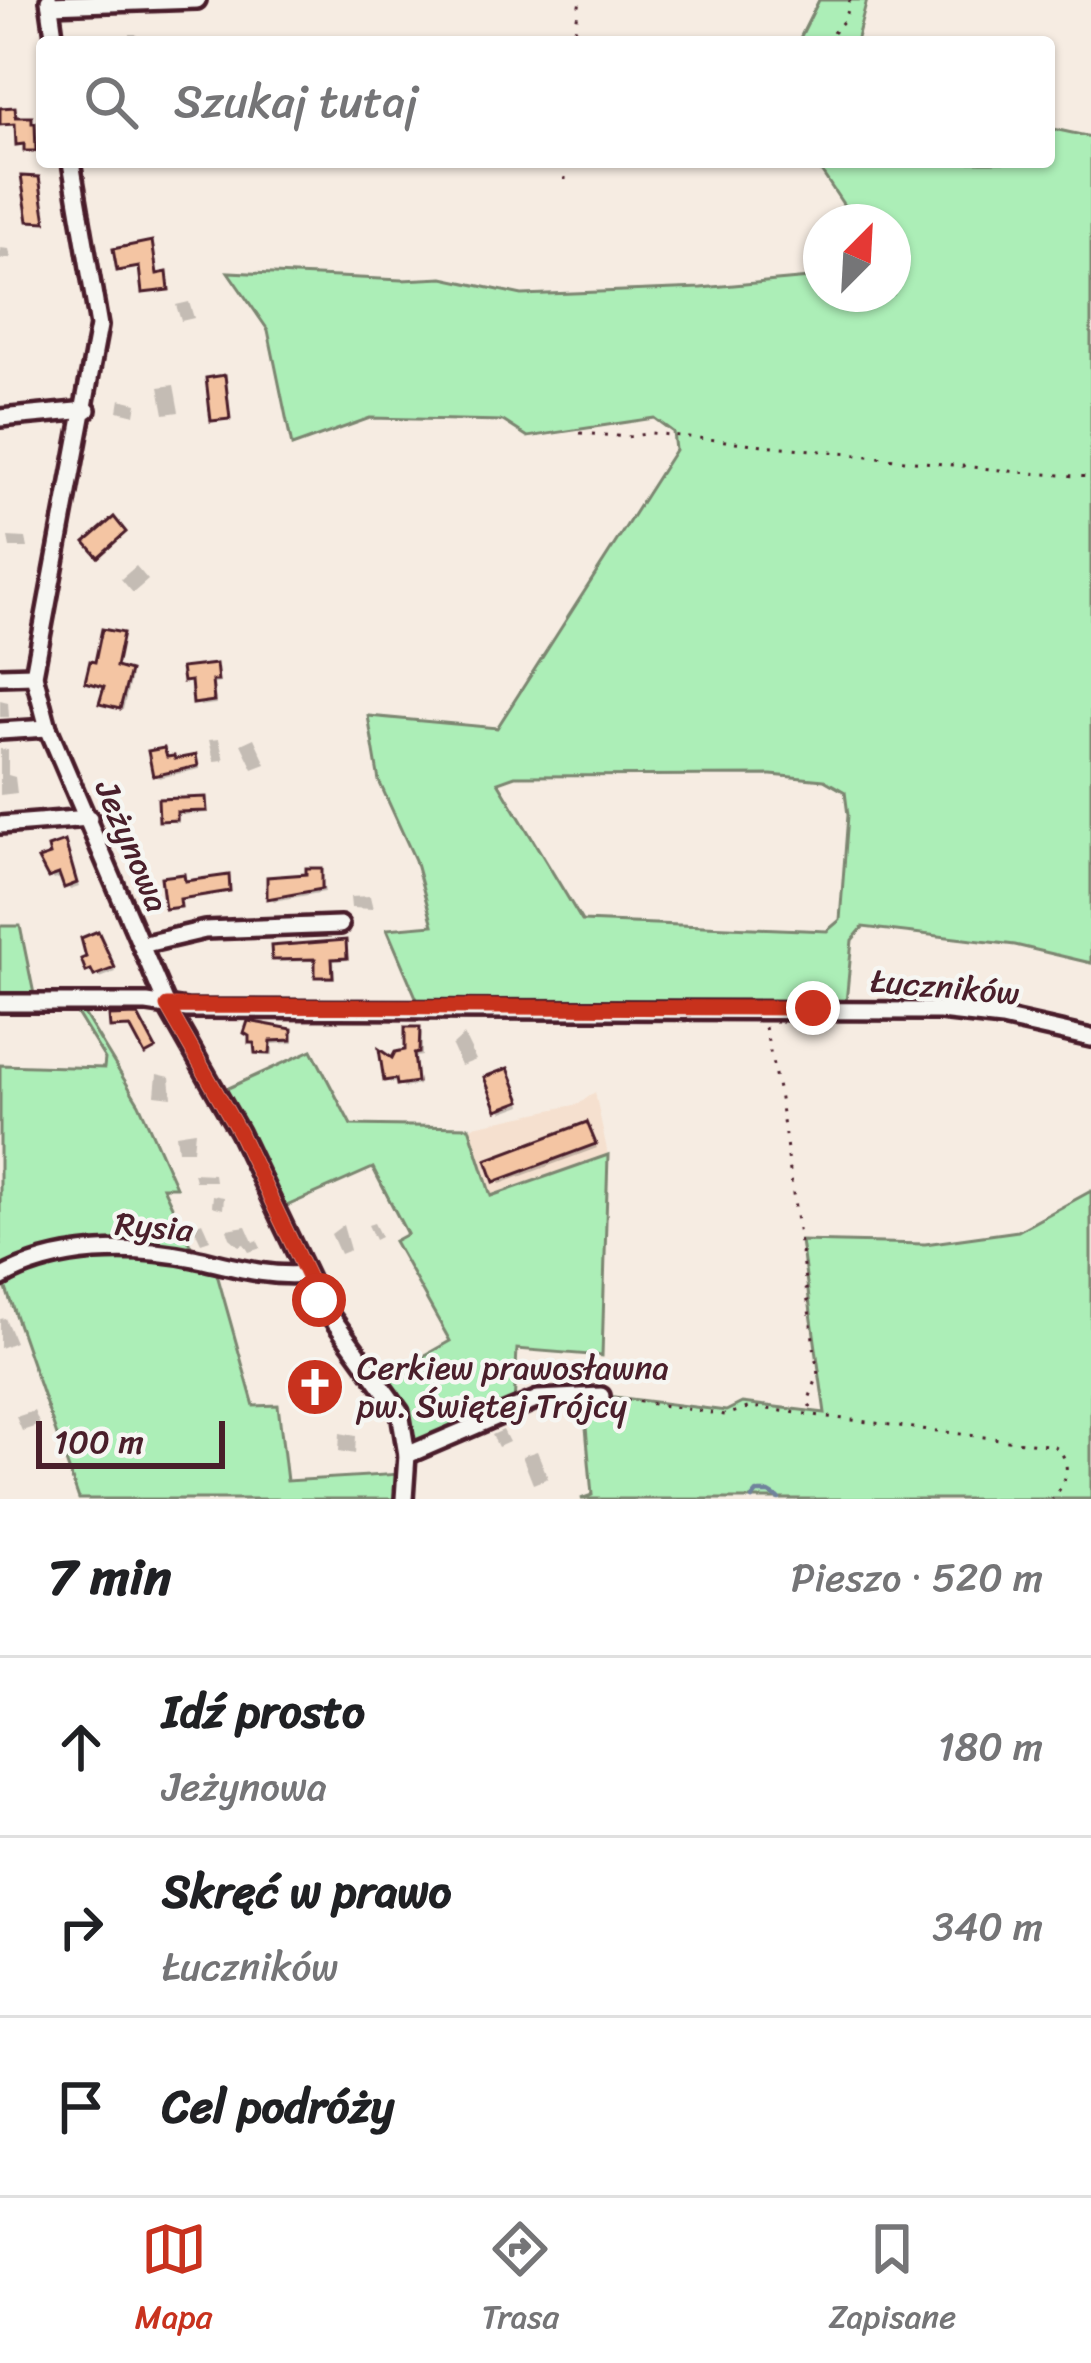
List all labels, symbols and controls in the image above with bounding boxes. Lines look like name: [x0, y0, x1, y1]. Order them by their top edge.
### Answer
search box: [36, 36, 1055, 168]
text: Szukaj tutaj: [174, 62, 418, 142]
icon: search: [78, 69, 144, 135]
north arrow: [803, 204, 911, 312]
street label: Jeżynowa: [78, 770, 186, 922]
street label: Łuczników: [868, 952, 1022, 1022]
route end: [786, 981, 840, 1035]
street label: Rysia: [113, 1195, 196, 1259]
route start: [292, 1273, 346, 1327]
place label: Cerkiew prawosławna pw. Świętej Trójcy: [355, 1339, 669, 1435]
church icon: Cerkiew prawosławna pw. Świętej Trójcy: [284, 1356, 346, 1418]
text: 100 m: [54, 1413, 144, 1471]
scale bar: [36, 1415, 225, 1468]
text: 7 min: [48, 1532, 171, 1622]
text: Pieszo · 520 m: [791, 1543, 1043, 1612]
text: Idź prosto: [162, 1672, 365, 1752]
text: 180 m: [938, 1712, 1043, 1781]
icon: ahead: [48, 1714, 114, 1780]
text: Jeżynowa: [162, 1752, 326, 1821]
text: Skręć w prawo: [162, 1852, 451, 1932]
text: 340 m: [932, 1892, 1043, 1961]
icon: right: [48, 1894, 114, 1960]
text: Łuczników: [162, 1932, 338, 2001]
text: Cel podróży: [162, 2067, 394, 2147]
icon: arrive: [48, 2074, 114, 2140]
tab: Mapa: [135, 2216, 212, 2346]
tab: Trasa: [482, 2216, 559, 2346]
tab: Zapisane: [829, 2216, 956, 2346]

